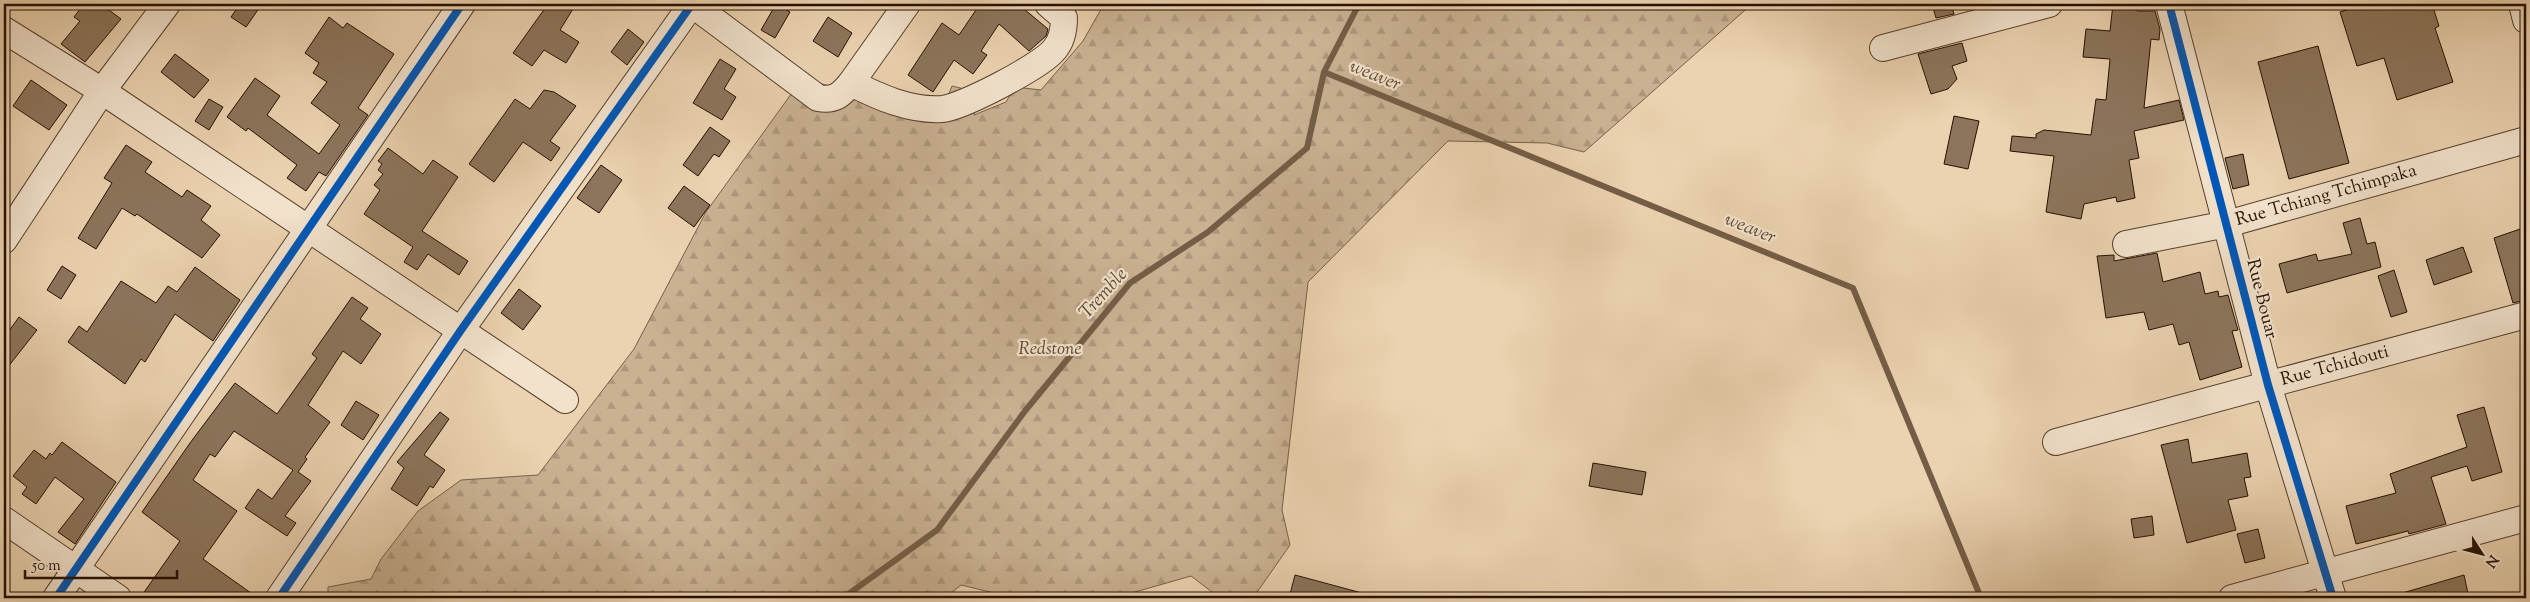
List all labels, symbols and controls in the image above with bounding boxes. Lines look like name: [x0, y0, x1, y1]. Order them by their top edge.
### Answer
water label: weaver: [1346, 54, 1405, 98]
street label: Rue Tchiang Tchimpaka: [2233, 158, 2420, 234]
water label: weaver: [1721, 207, 1780, 251]
street label: Rue Bouar: [2239, 256, 2284, 342]
water label: Tremble: [1074, 262, 1134, 325]
park label: Redstone: [1018, 337, 1082, 363]
street label: Rue Tchidouti: [2278, 340, 2392, 394]
north arrow: [2458, 530, 2508, 580]
scale bar: [25, 547, 178, 579]
text: N: [2480, 550, 2502, 571]
text: 50 m: [31, 556, 61, 577]

